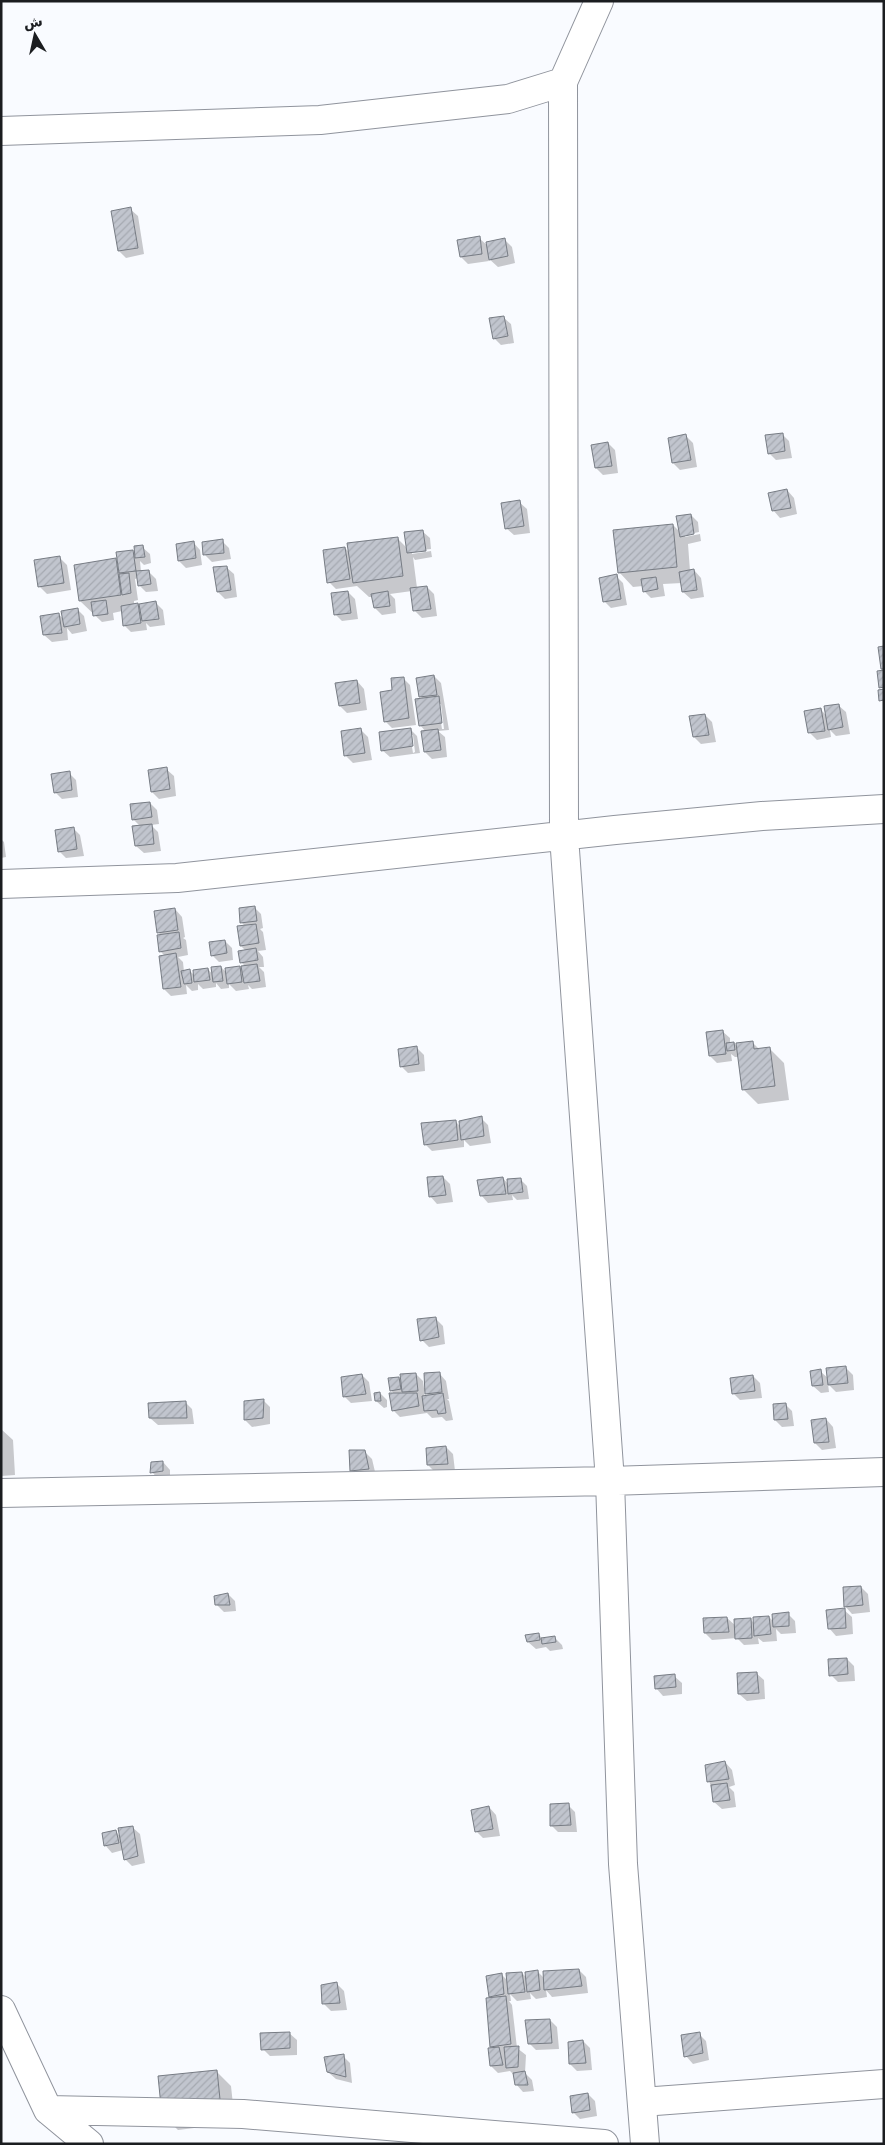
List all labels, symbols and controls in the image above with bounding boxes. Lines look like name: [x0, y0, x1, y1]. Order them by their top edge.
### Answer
north arrow: [10, 10, 60, 60]
text: ش: [22, 13, 44, 32]

